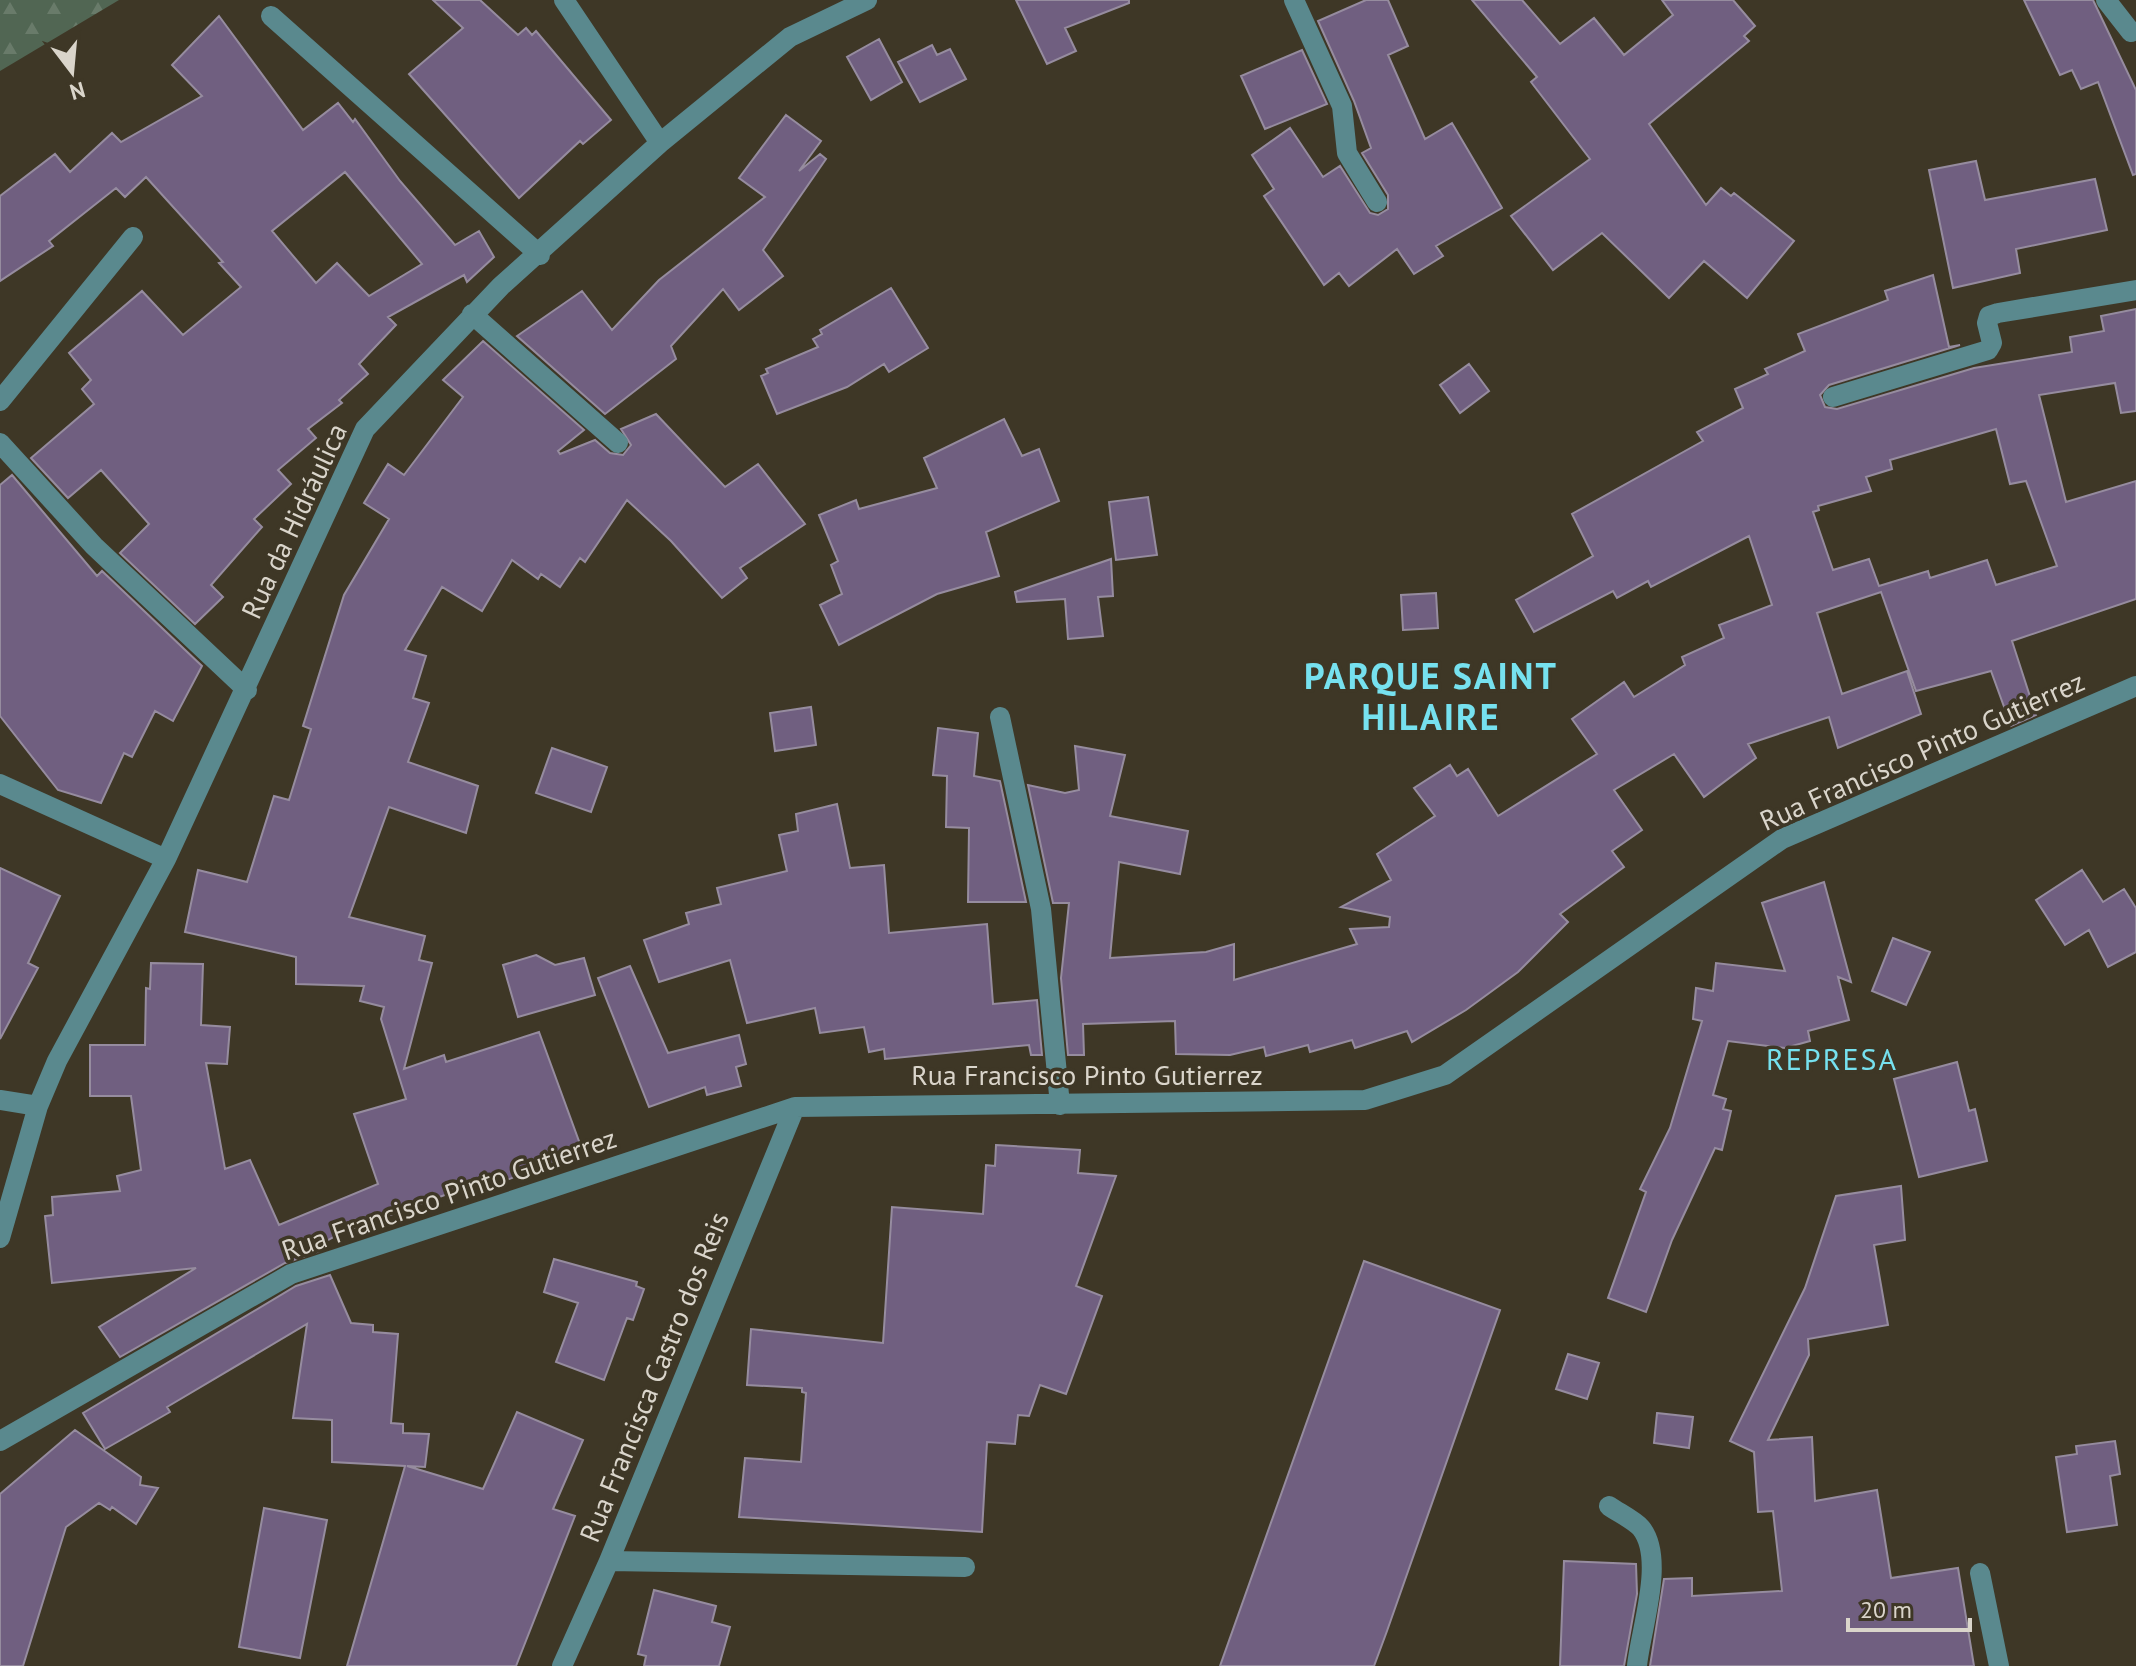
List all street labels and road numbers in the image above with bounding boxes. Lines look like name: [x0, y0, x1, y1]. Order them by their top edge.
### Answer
street label: Rua da Hidráulica: [232, 417, 355, 624]
street label: Rua Francisco Pinto Gutierrez: [1754, 662, 2090, 839]
street label: Rua Francisco Pinto Gutierrez: [911, 1056, 1263, 1093]
street label: Rua Francisco Pinto Gutierrez: [277, 1119, 621, 1268]
street label: Rua Francisca Castro dos Reis: [570, 1206, 737, 1547]

